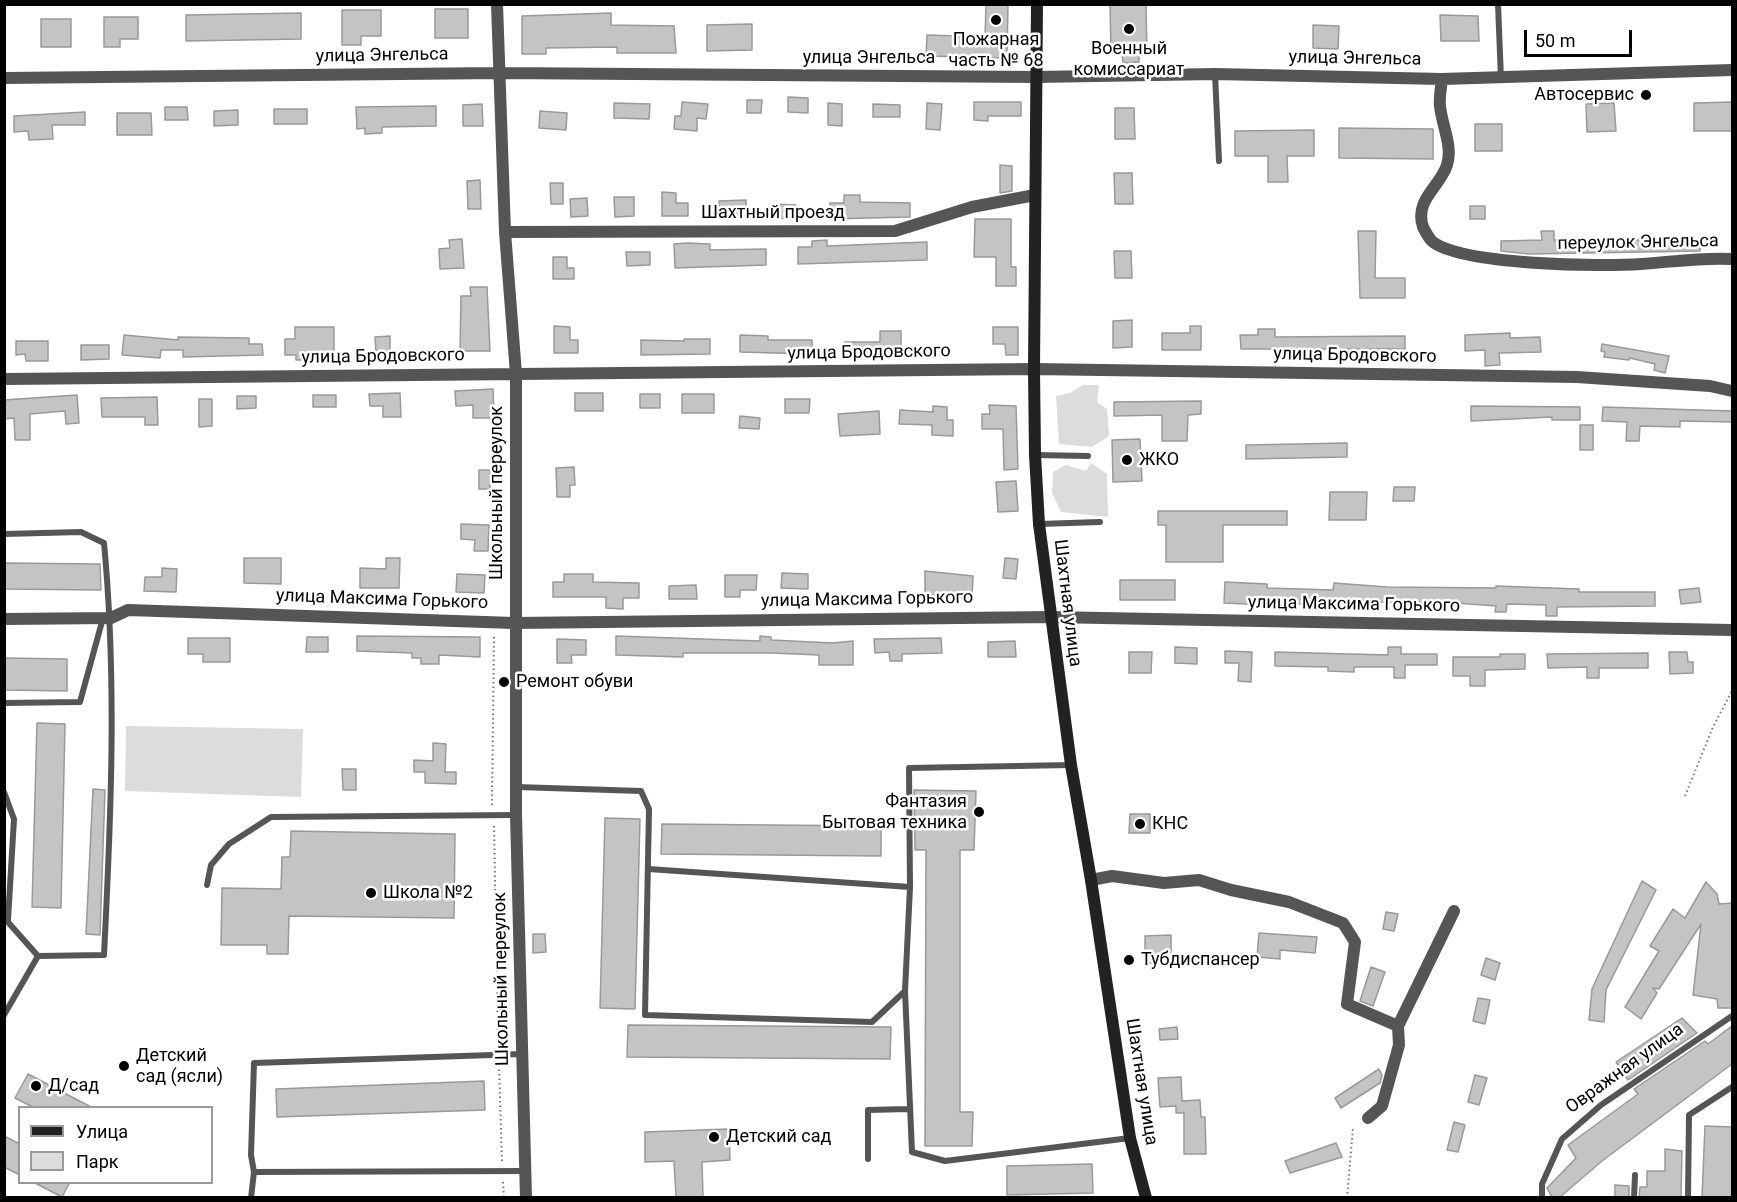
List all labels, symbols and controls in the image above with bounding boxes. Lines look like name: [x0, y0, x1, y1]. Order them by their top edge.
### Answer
marker: Пожарная часть № 68: [989, 13, 1003, 27]
scale bar: [1527, 18, 1635, 56]
marker: Военный комиссариат: [1122, 22, 1136, 36]
place label: Пожарная часть № 68: [948, 29, 1044, 72]
text: 50 m: [1535, 30, 1575, 51]
place label: Военный комиссариат: [1074, 38, 1184, 80]
street label: улица Энгельса: [315, 44, 449, 68]
street label: улица Энгельса: [803, 47, 935, 69]
street label: улица Энгельса: [1288, 47, 1422, 71]
place label: Автосервис: [1534, 84, 1634, 106]
marker: Автосервис: [1639, 88, 1653, 102]
street label: Шахтный проезд: [701, 202, 845, 224]
street label: переулок Энгельса: [1557, 231, 1719, 255]
street label: улица Бродовского: [787, 341, 951, 365]
street label: улица Бродовского: [1273, 344, 1437, 368]
street label: улица Бродовского: [301, 345, 465, 369]
street label: Школьный переулок: [486, 406, 508, 580]
place label: ЖКО: [1139, 449, 1179, 471]
marker: ЖКО: [1120, 453, 1134, 467]
street label: Шахтная улица: [1048, 538, 1086, 668]
street label: улица Максима Горького: [276, 586, 488, 614]
street label: улица Максима Горького: [761, 587, 973, 613]
street label: улица Максима Горького: [1248, 592, 1460, 618]
place label: Ремонт обуви: [516, 671, 633, 693]
marker: Ремонт обуви: [497, 675, 511, 689]
place label: Фантазия Бытовая техника: [822, 791, 967, 834]
marker: Фантазия Бытовая техника: [972, 805, 986, 819]
place label: КНС: [1152, 813, 1188, 835]
marker: КНС: [1133, 817, 1147, 831]
place label: Школа №2: [383, 882, 473, 904]
marker: Школа №2: [364, 886, 378, 900]
street label: Школьный переулок: [490, 892, 514, 1066]
place label: Тубдиспансер: [1141, 949, 1260, 971]
marker: Тубдиспансер: [1122, 953, 1136, 967]
street label: Шахтная улица: [1120, 1017, 1162, 1147]
street label: Овражная улица: [1562, 1019, 1688, 1119]
place label: Детский сад (ясли): [136, 1045, 223, 1088]
marker: Детский сад (ясли): [117, 1059, 131, 1073]
place label: Д/сад: [48, 1075, 99, 1097]
marker: Д/сад: [29, 1079, 43, 1093]
legend: [18, 1106, 213, 1184]
text: Улица: [76, 1121, 128, 1142]
place label: Детский сад: [726, 1126, 831, 1148]
marker: Детский сад: [707, 1130, 721, 1144]
text: Парк: [76, 1151, 118, 1172]

